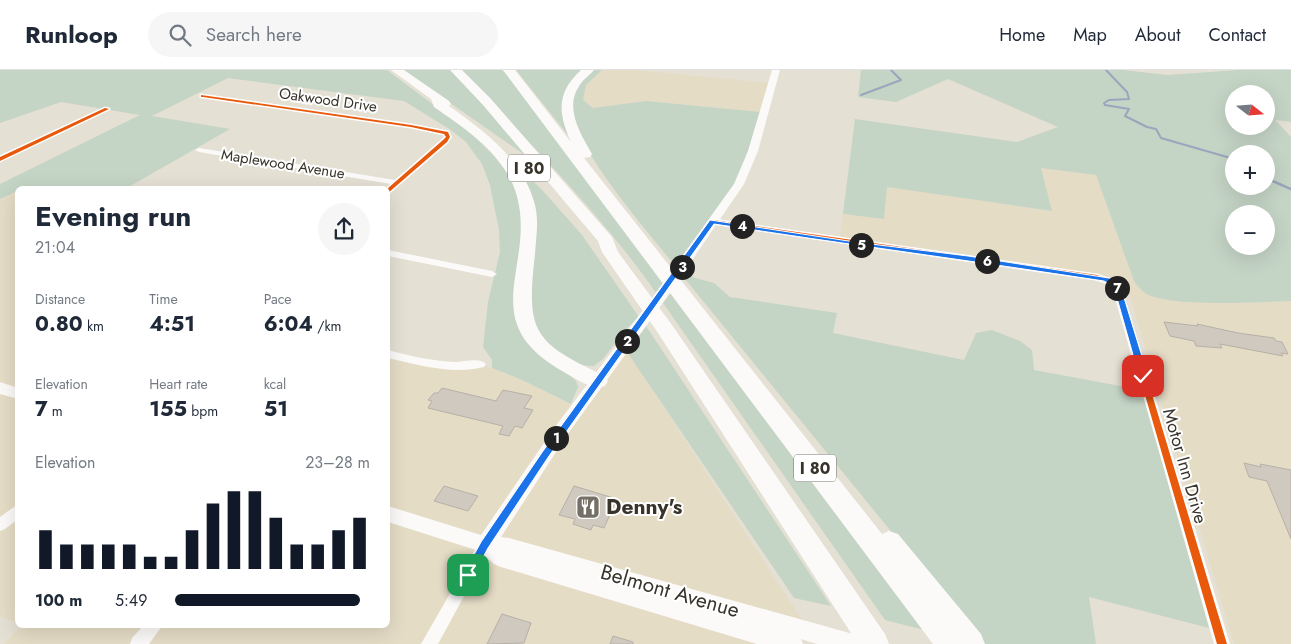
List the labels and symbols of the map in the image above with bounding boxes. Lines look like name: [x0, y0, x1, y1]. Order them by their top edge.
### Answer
street label: Oakwood Drive: [278, 82, 379, 118]
north arrow: [1225, 85, 1275, 135]
street label: Maplewood Avenue: [220, 143, 347, 185]
road number: I 80: [508, 155, 550, 182]
pin: 4: [730, 214, 754, 238]
pin: 5: [848, 232, 874, 258]
pin: 6: [974, 248, 1000, 274]
pin: 3: [670, 254, 694, 280]
pin: 7: [1104, 276, 1130, 300]
pin: 2: [614, 328, 640, 354]
pin: [1122, 355, 1164, 397]
street label: Motor Inn Drive: [1156, 405, 1214, 527]
pin: 1: [544, 426, 568, 450]
road number: I 80: [794, 454, 836, 482]
place label: Denny's: [606, 492, 683, 522]
restaurant icon: Denny's: [575, 494, 601, 520]
pin: [447, 554, 489, 596]
street label: Belmont Avenue: [597, 557, 743, 625]

